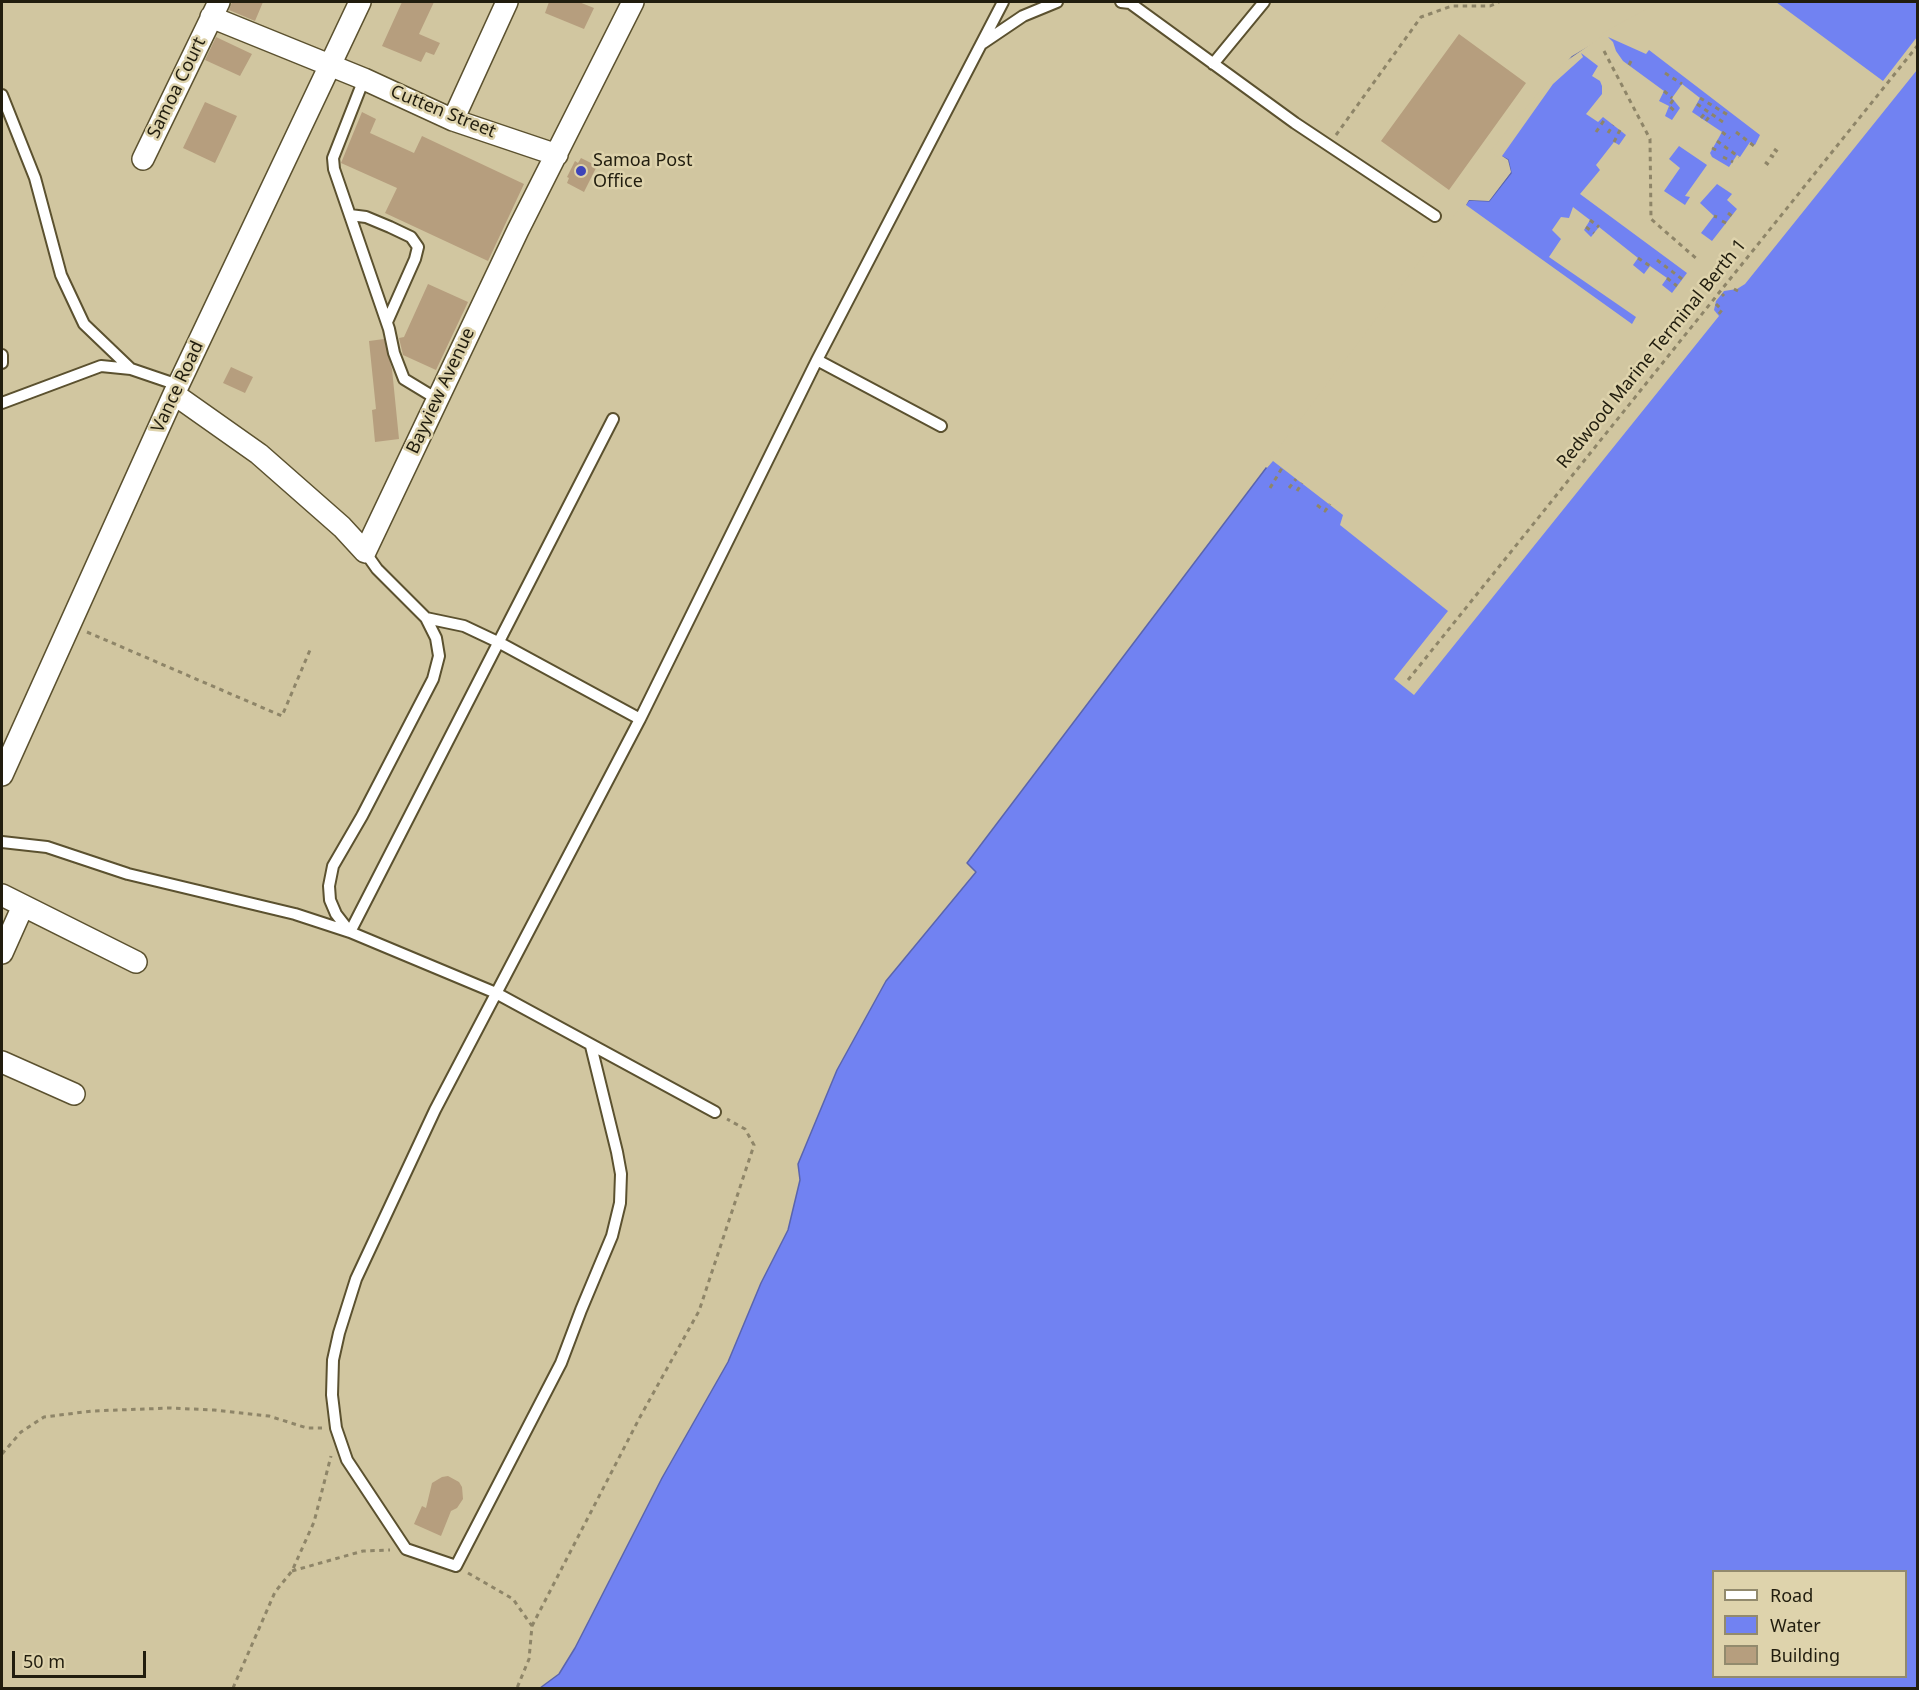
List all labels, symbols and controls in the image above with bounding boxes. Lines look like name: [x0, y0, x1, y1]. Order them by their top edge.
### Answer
street label: Samoa Court: [143, 34, 211, 142]
street label: Cutten Street: [387, 81, 499, 143]
place label: Samoa Post Office: [593, 150, 692, 192]
marker: Samoa Post Office: [574, 164, 588, 178]
street label: Redwood Marine Terminal Berth 1: [1553, 235, 1751, 473]
street label: Bayview Avenue: [402, 325, 480, 457]
street label: Vance Road: [147, 338, 209, 436]
legend: [1712, 1570, 1907, 1678]
text: Road: [1770, 1583, 1813, 1607]
text: Water: [1770, 1613, 1821, 1637]
scale bar: [15, 1639, 148, 1677]
text: Building: [1770, 1643, 1840, 1667]
text: 50 m: [23, 1649, 65, 1673]

